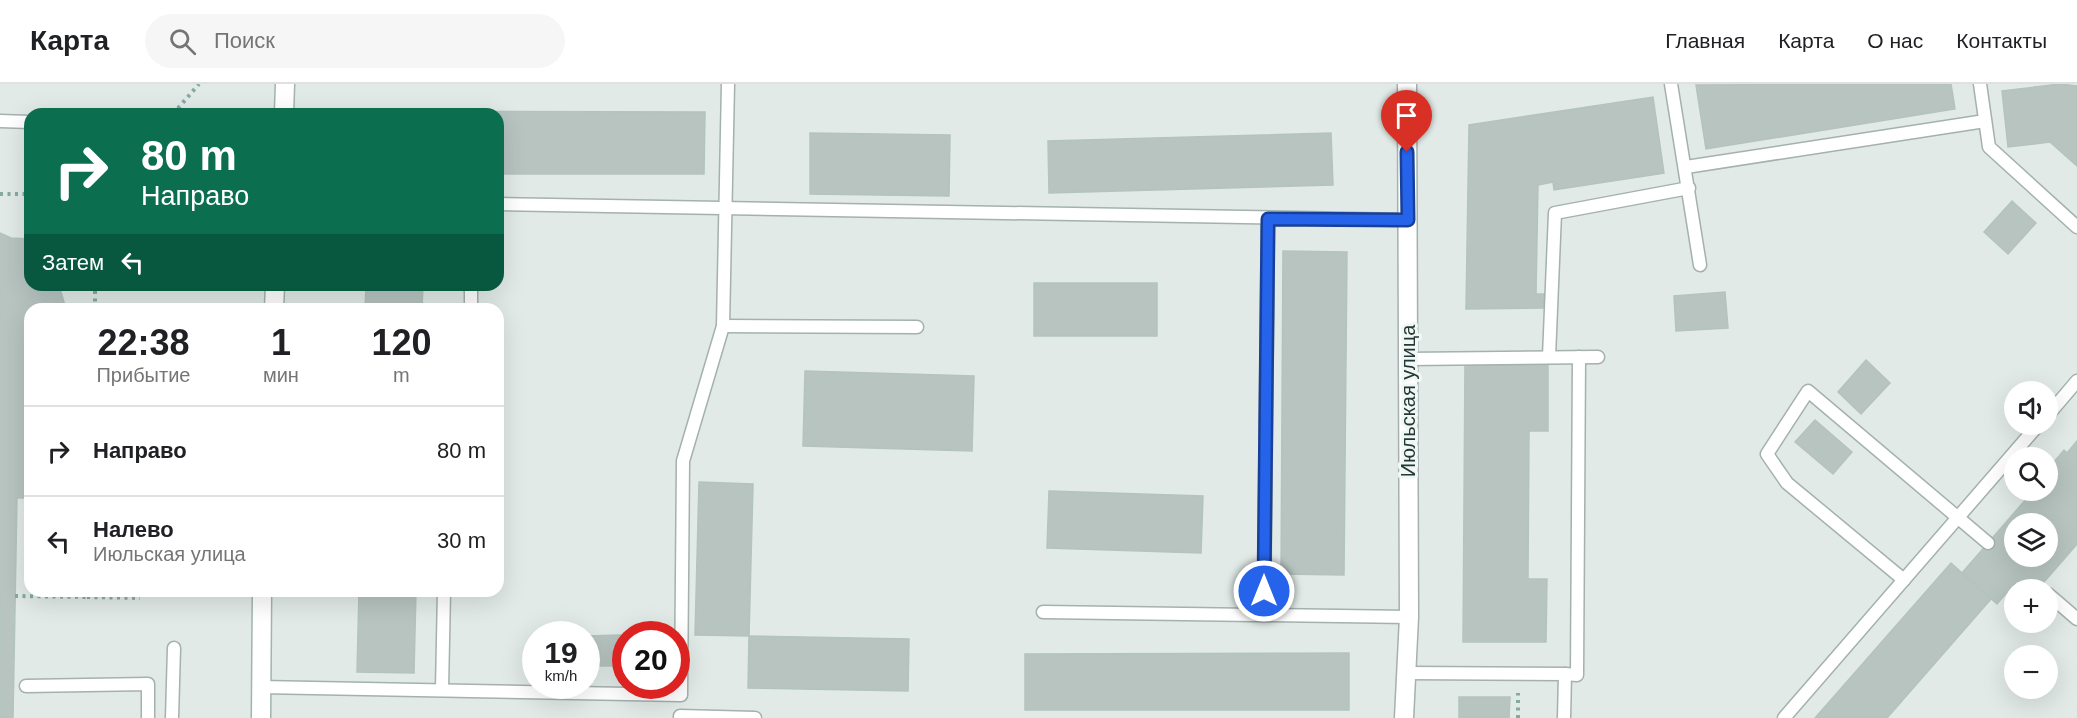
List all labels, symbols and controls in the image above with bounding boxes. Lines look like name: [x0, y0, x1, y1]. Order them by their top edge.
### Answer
search box: [145, 14, 565, 68]
text: Карта: [30, 25, 109, 56]
icon: search: [166, 25, 199, 58]
text: Поиск: [214, 28, 275, 53]
text: Главная: [1665, 29, 1745, 52]
text: Карта: [1778, 29, 1834, 52]
text: О нас: [1867, 29, 1923, 52]
text: Контакты: [1956, 29, 2047, 52]
pin: [1381, 90, 1432, 152]
icon: arrive: [1390, 99, 1423, 132]
icon: right: [42, 132, 120, 210]
text: 80 m: [141, 132, 237, 179]
text: Направо: [141, 181, 249, 211]
icon: left: [116, 246, 149, 279]
text: Затем: [42, 250, 104, 275]
text: 22:38: [97, 322, 190, 363]
text: 1: [271, 322, 291, 363]
text: 120: [371, 322, 431, 363]
street label: Июльская улица: [1397, 324, 1419, 477]
text: Прибытие: [96, 364, 190, 386]
text: мин: [263, 364, 299, 386]
text: m: [393, 364, 410, 386]
map controls: [2004, 381, 2058, 699]
button: sound: [2004, 381, 2058, 435]
icon: right: [42, 435, 75, 468]
text: Направо: [93, 438, 187, 463]
text: 80 m: [437, 438, 486, 463]
button: search: [2004, 447, 2058, 501]
button: layers: [2004, 513, 2058, 567]
text: Налево: [93, 517, 174, 542]
icon: left: [42, 525, 75, 558]
text: 30 m: [437, 528, 486, 553]
text: Июльская улица: [93, 543, 246, 565]
position arrow: [1232, 559, 1296, 623]
button: +: [2004, 579, 2058, 633]
speed limit sign: 20: [612, 621, 690, 699]
text: 19: [544, 636, 578, 669]
button: −: [2004, 645, 2058, 699]
text: km/h: [545, 667, 577, 684]

